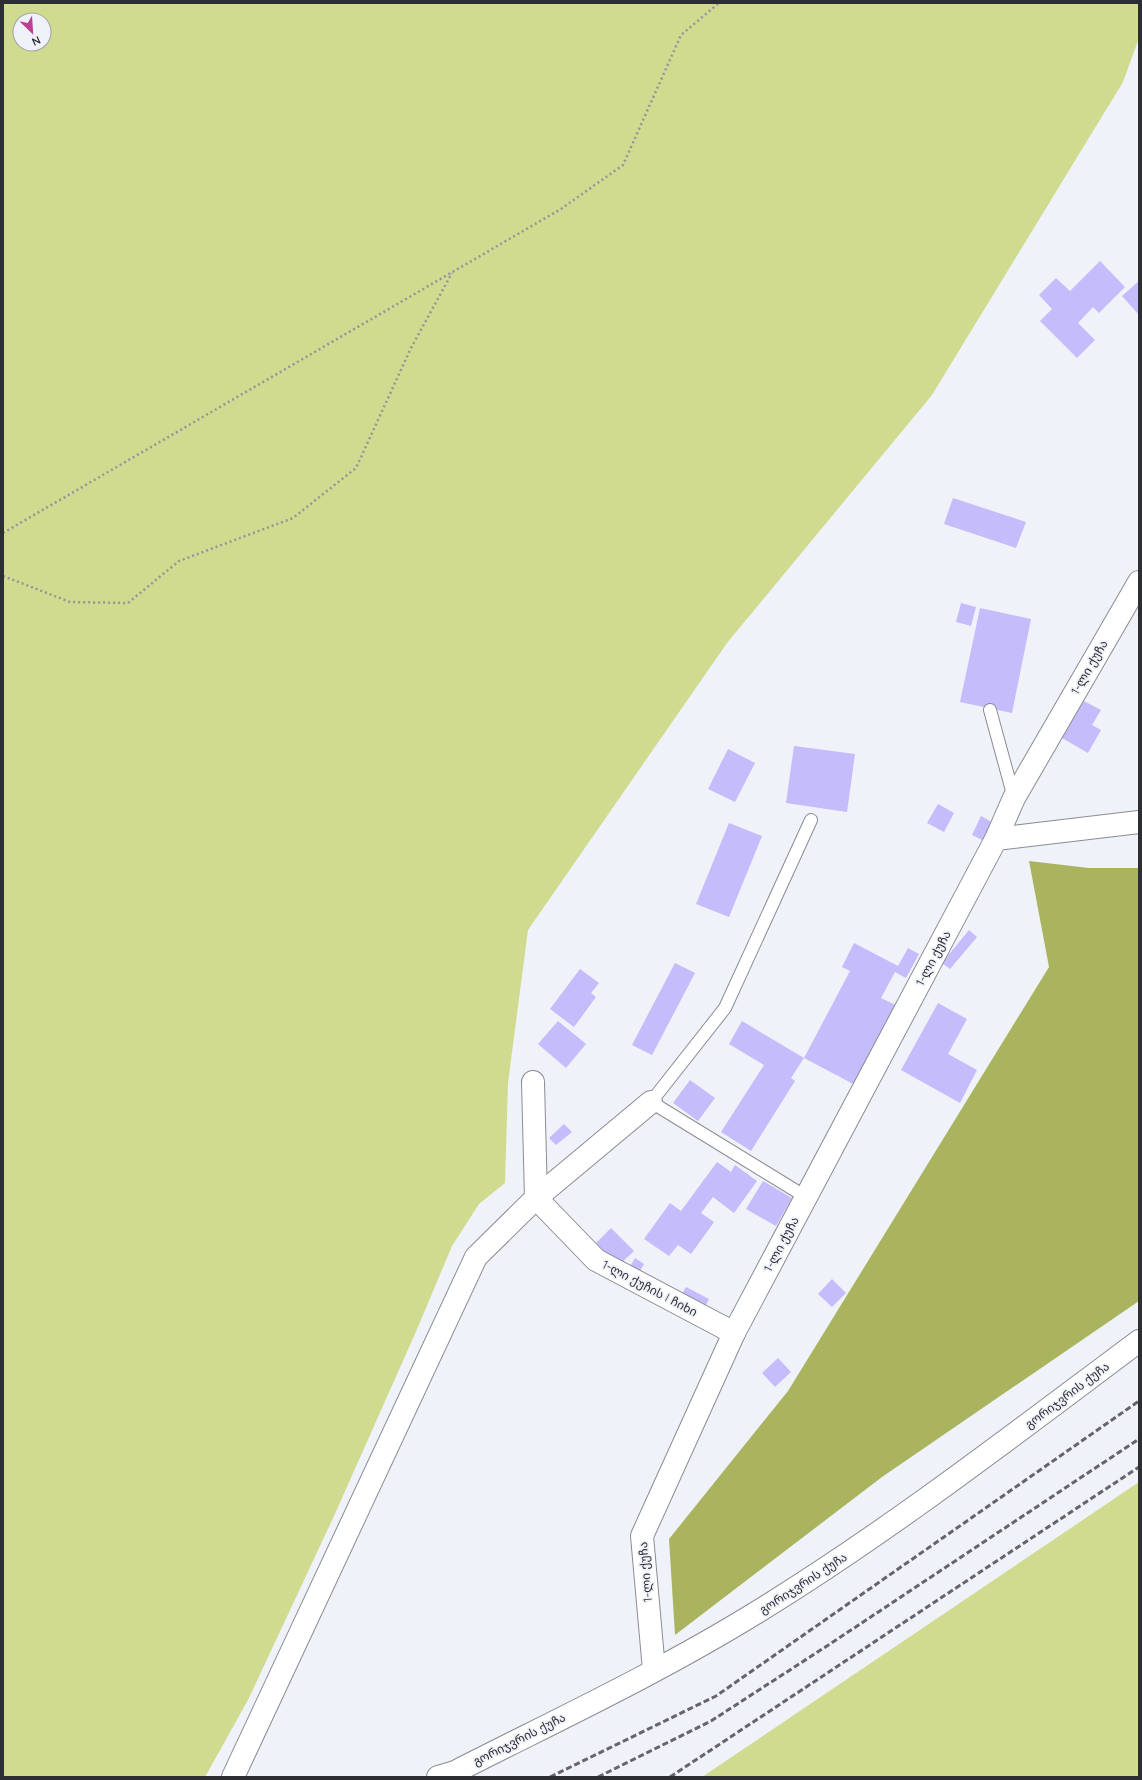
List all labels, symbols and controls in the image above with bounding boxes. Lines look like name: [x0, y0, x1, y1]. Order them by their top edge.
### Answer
north arrow: [12, 12, 52, 52]
text: N: [30, 33, 43, 49]
street label: 1-ლი ქუჩა: [1067, 637, 1111, 697]
street label: 1-ლი ქუჩა: [912, 928, 955, 989]
street label: 1-ლი ქუჩა: [760, 1214, 803, 1275]
street label: 1-ლი ქუჩის I ჩიხი: [599, 1257, 700, 1320]
street label: გორიჯვრის ქუჩა: [1022, 1358, 1112, 1432]
street label: 1-ლი ქუჩა: [635, 1541, 656, 1603]
street label: გორიჯვრის ქუჩა: [756, 1549, 850, 1617]
street label: გორიჯვრის ქუჩა: [470, 1709, 568, 1769]

